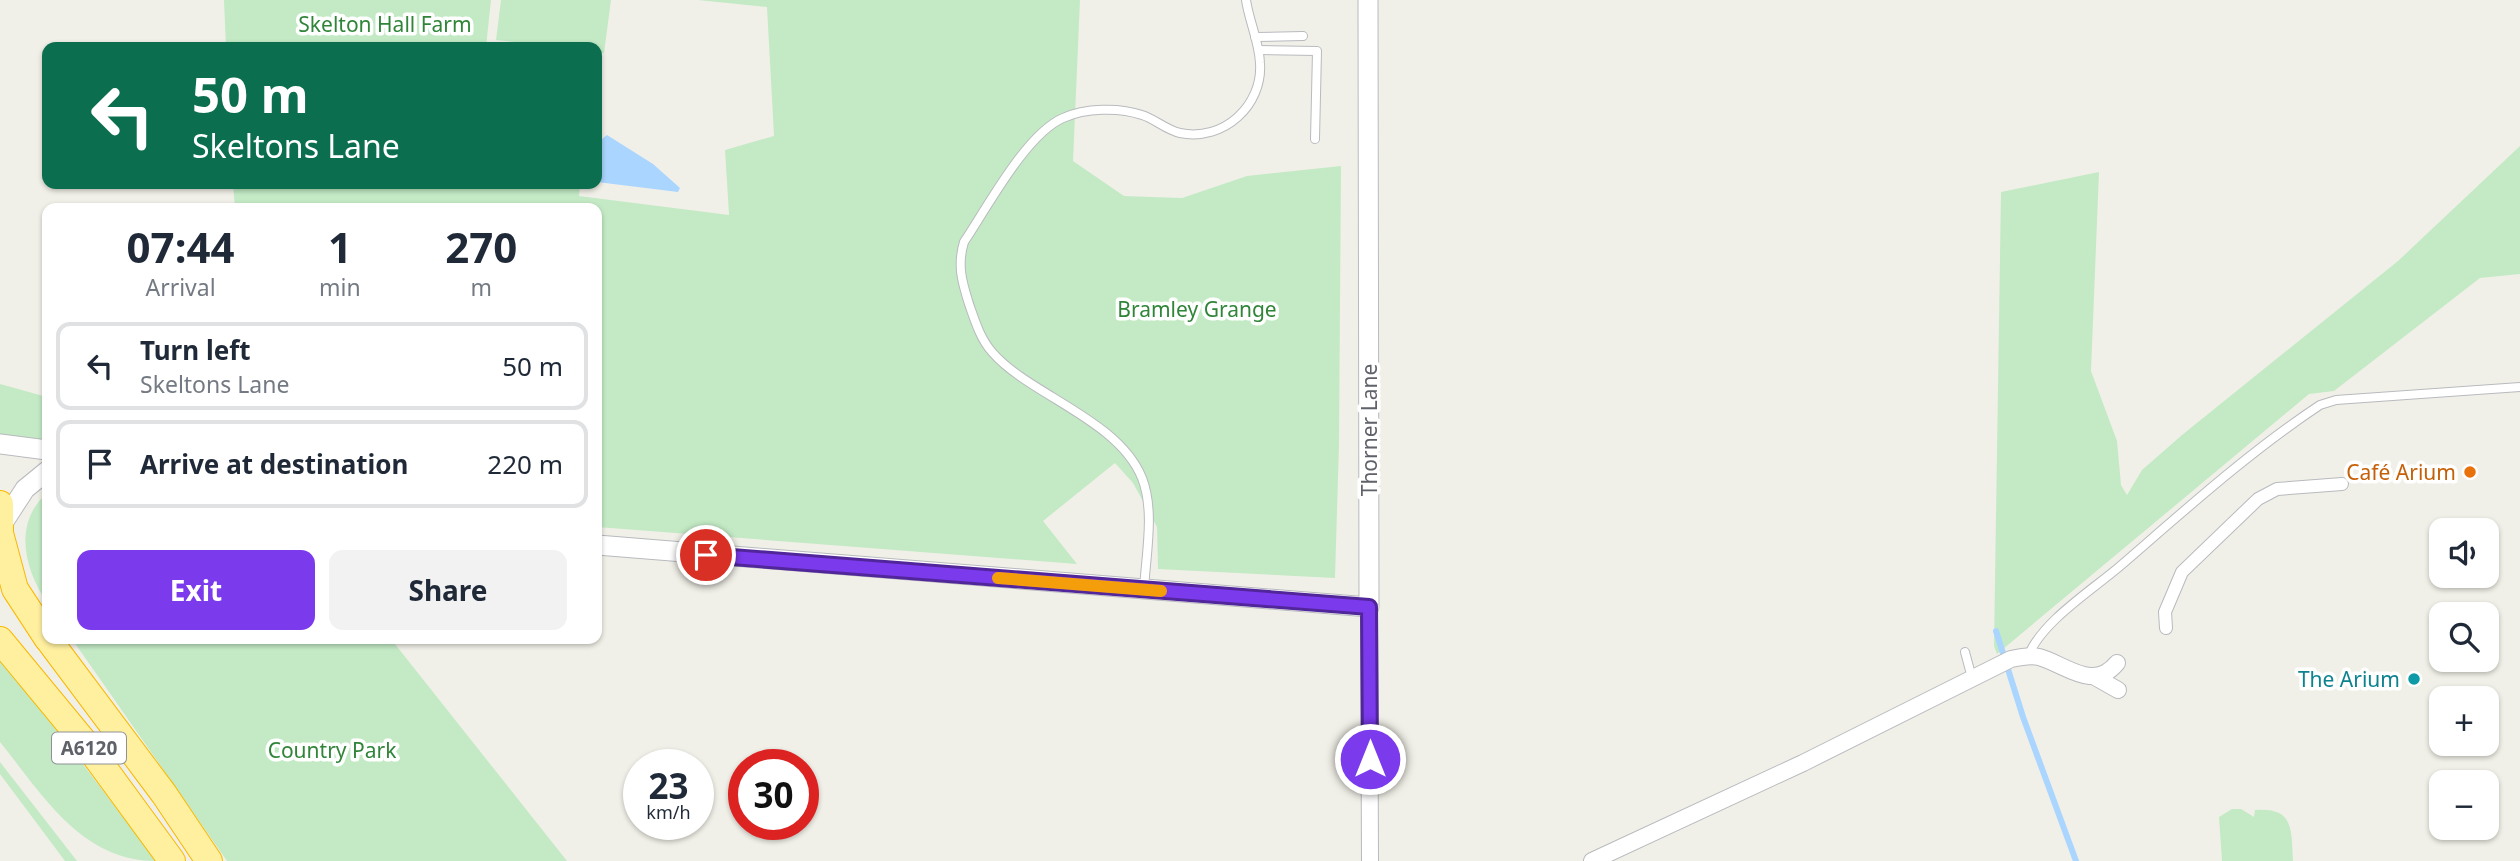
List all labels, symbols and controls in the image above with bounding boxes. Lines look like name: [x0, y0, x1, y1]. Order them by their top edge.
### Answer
park label: Skelton Hall Farm: [298, 10, 472, 38]
text: 50 m: [192, 61, 309, 127]
icon: left: [77, 70, 168, 161]
text: Skeltons Lane: [192, 124, 400, 167]
text: 07:44: [127, 218, 234, 275]
text: 1: [328, 218, 352, 275]
text: 270: [445, 218, 517, 275]
text: Arrival: [145, 271, 216, 303]
text: min: [319, 271, 361, 303]
text: m: [471, 271, 492, 303]
park label: Bramley Grange: [1117, 295, 1277, 323]
text: Turn left: [140, 332, 251, 368]
icon: left: [81, 347, 119, 385]
text: 50 m: [502, 348, 563, 384]
street label: Thorner Lane: [1355, 364, 1383, 496]
text: Skeltons Lane: [140, 368, 289, 400]
icon: arrive: [81, 445, 119, 483]
text: Arrive at destination: [140, 446, 409, 482]
text: 220 m: [487, 446, 563, 482]
place label: Café Arium: [2346, 458, 2456, 486]
marker: Café Arium: [2462, 464, 2478, 480]
map controls: [2429, 518, 2499, 840]
button: sound: [2429, 518, 2499, 588]
pin: [676, 525, 736, 585]
icon: arrive: [687, 536, 725, 574]
button: Exit: [77, 550, 315, 630]
button: Share: [329, 550, 567, 630]
button: search: [2429, 602, 2499, 672]
place label: The Arium: [2298, 665, 2400, 693]
marker: The Arium: [2406, 671, 2422, 687]
button: +: [2429, 686, 2499, 756]
position arrow: [1333, 722, 1407, 796]
road number: A6120: [52, 733, 126, 764]
park label: Country Park: [268, 736, 397, 764]
speed limit sign: 30: [728, 749, 819, 840]
text: 23: [648, 762, 689, 809]
button: −: [2429, 770, 2499, 840]
text: km/h: [646, 800, 691, 824]

